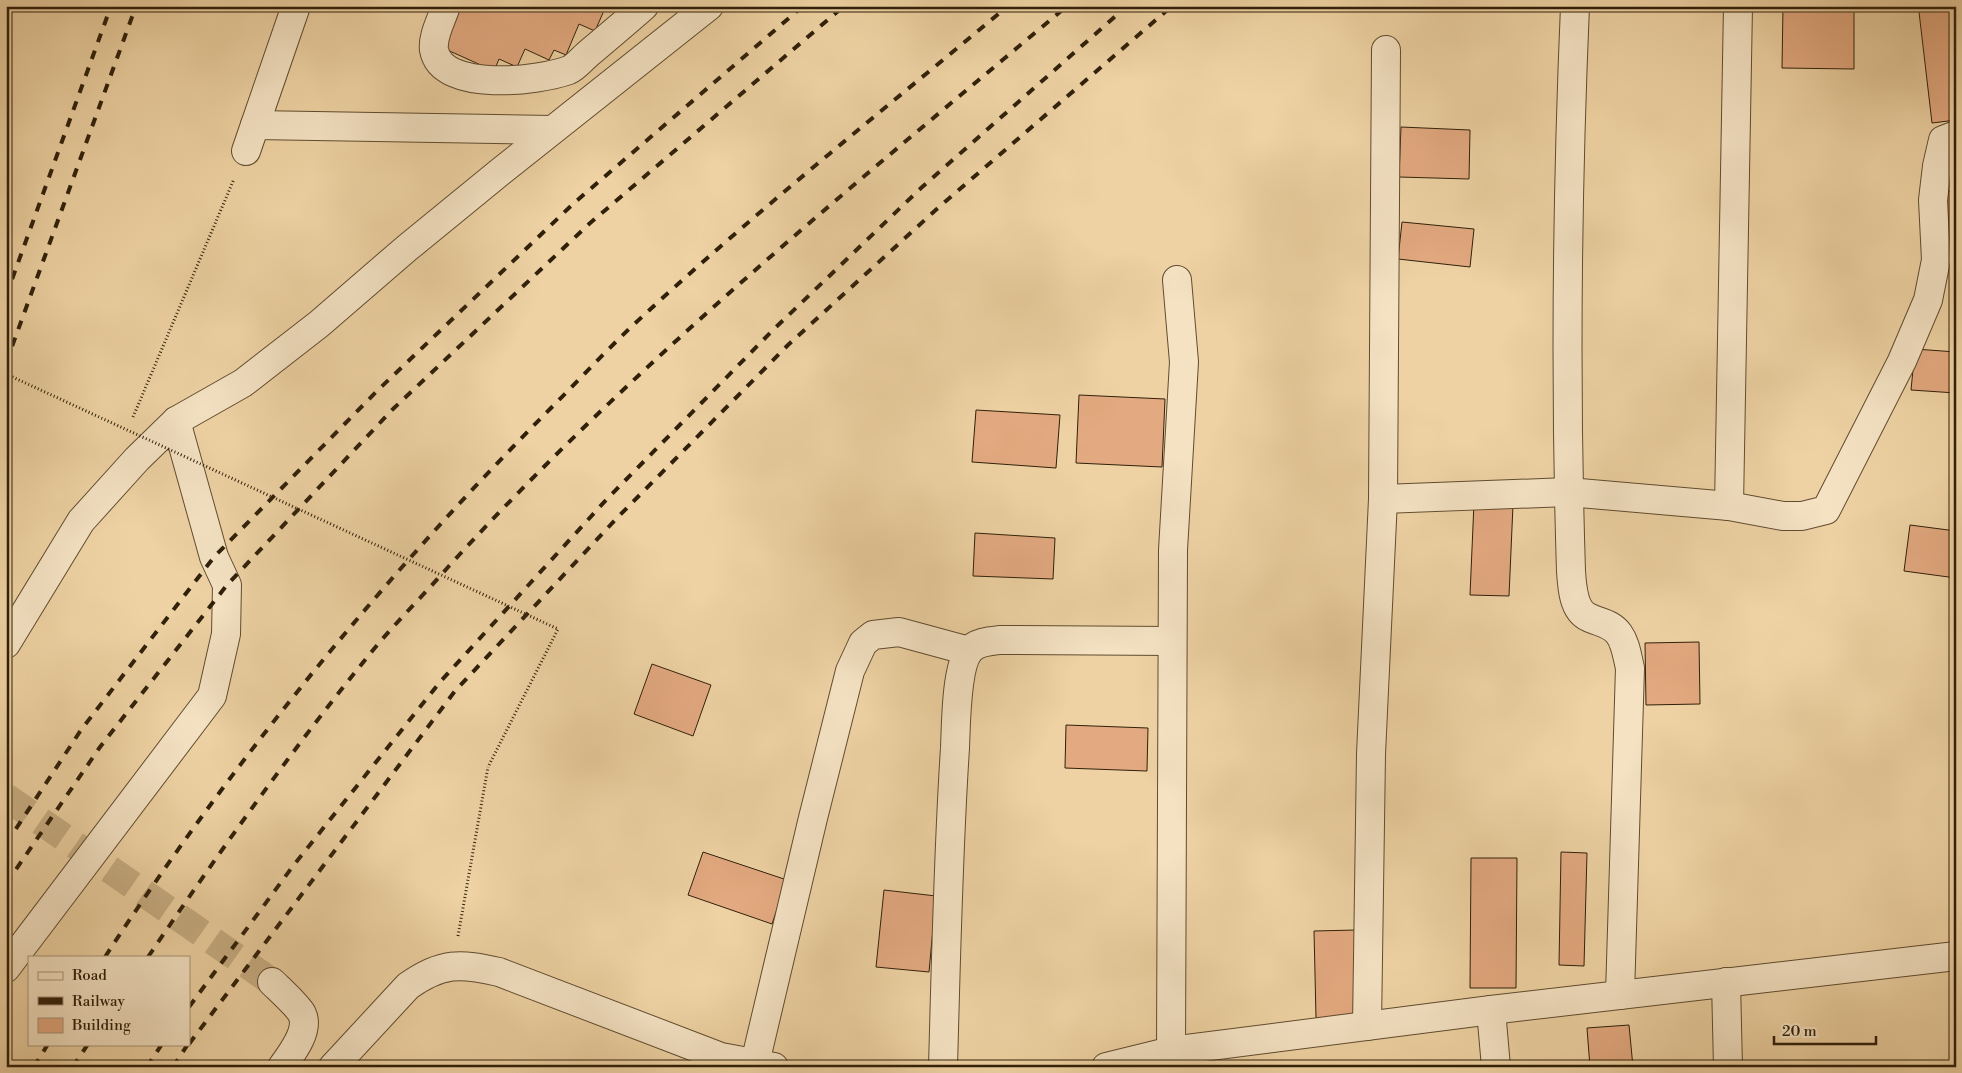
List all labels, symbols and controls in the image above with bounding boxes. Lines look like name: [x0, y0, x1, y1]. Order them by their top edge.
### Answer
legend: [28, 956, 190, 1046]
text: Road: [72, 966, 107, 985]
text: Railway: [72, 992, 126, 1011]
scale bar: [1774, 1013, 1877, 1045]
text: Building: [71, 1016, 131, 1035]
text: 20 m: [1782, 1022, 1817, 1041]

